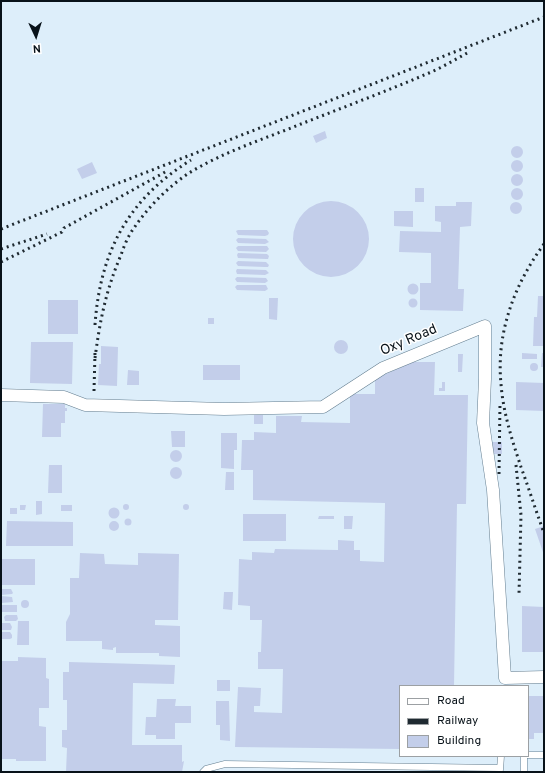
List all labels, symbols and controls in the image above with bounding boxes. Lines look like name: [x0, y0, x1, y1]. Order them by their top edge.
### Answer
north arrow: [16, 16, 56, 56]
text: N: [32, 41, 41, 55]
street label: Oxy Road: [378, 322, 440, 360]
legend: [399, 685, 529, 757]
text: Road: [437, 693, 465, 709]
text: Railway: [437, 713, 478, 729]
text: Building: [437, 733, 481, 749]

